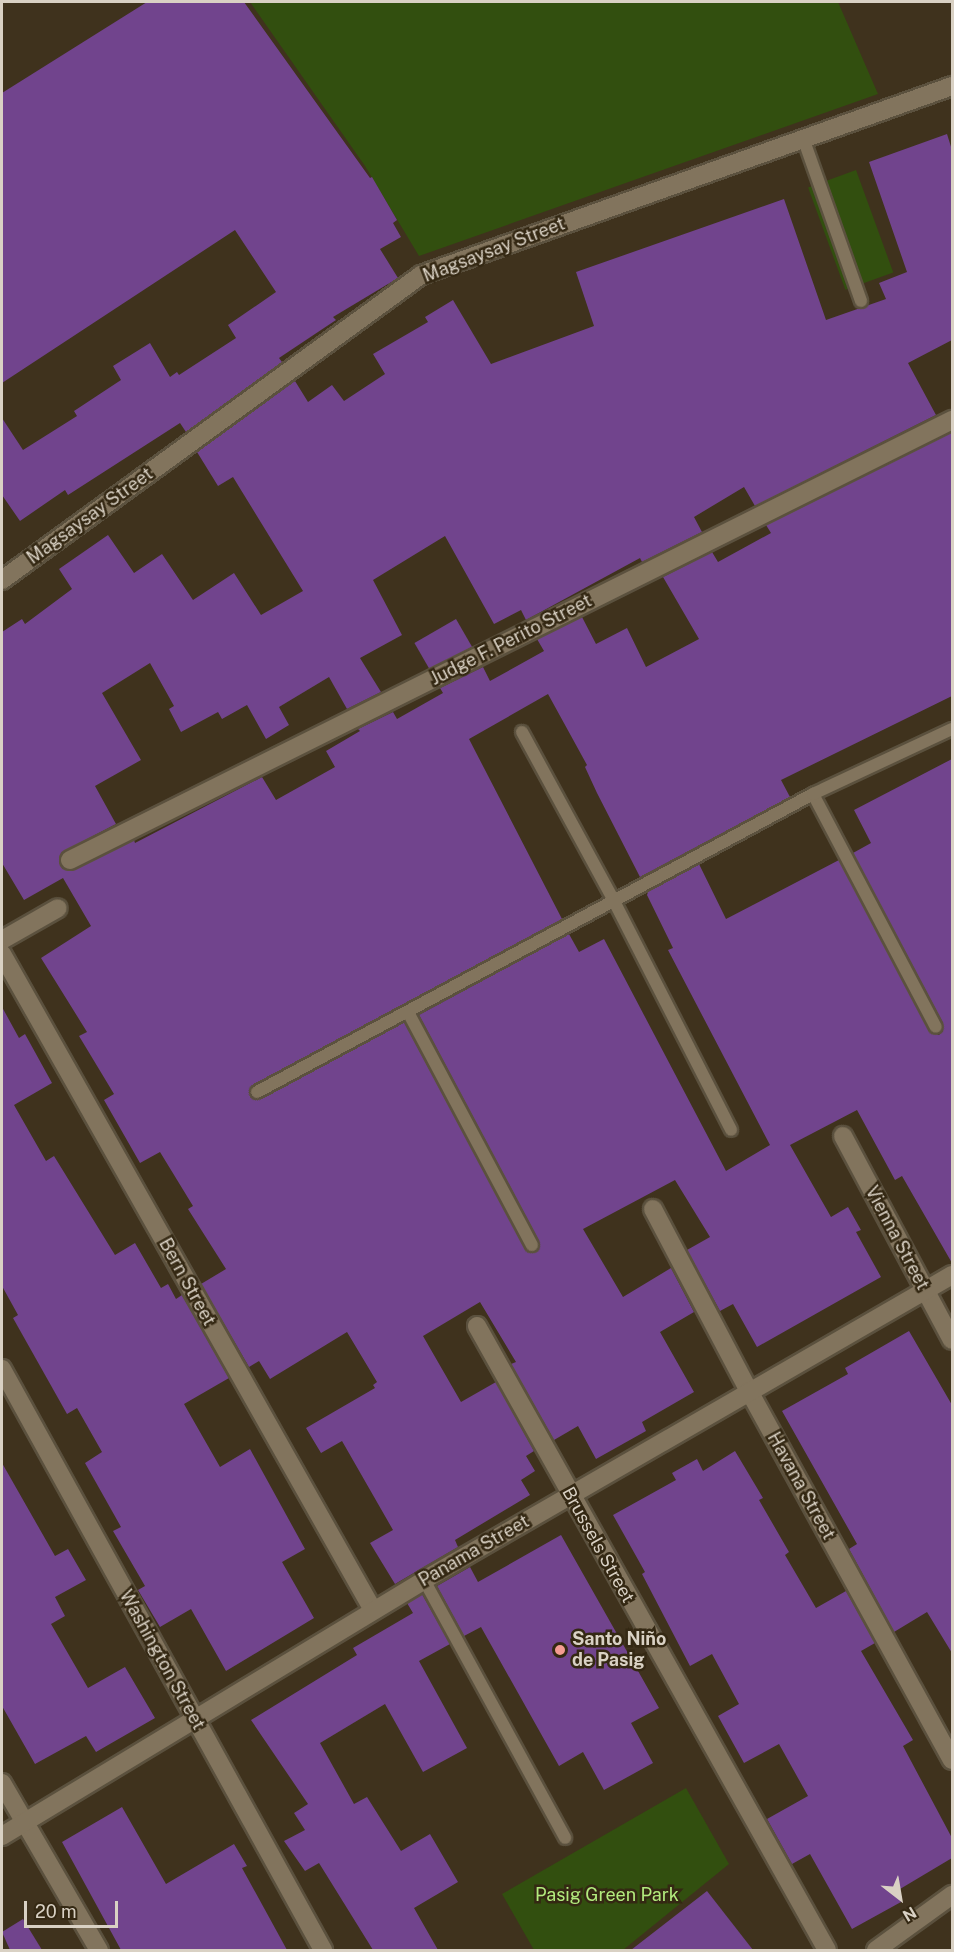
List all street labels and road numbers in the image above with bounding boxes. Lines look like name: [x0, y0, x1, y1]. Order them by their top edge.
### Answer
street label: Magsaysay Street: [420, 213, 568, 287]
street label: Magsaysay Street: [23, 463, 157, 569]
street label: Judge F. Perito Street: [427, 590, 595, 690]
street label: Vienna Street: [861, 1182, 933, 1294]
street label: Bern Street: [154, 1234, 220, 1330]
street label: Havana Street: [763, 1429, 839, 1543]
street label: Brussels Street: [557, 1483, 639, 1607]
street label: Panama Street: [415, 1511, 533, 1591]
street label: Washington Street: [115, 1586, 209, 1734]

